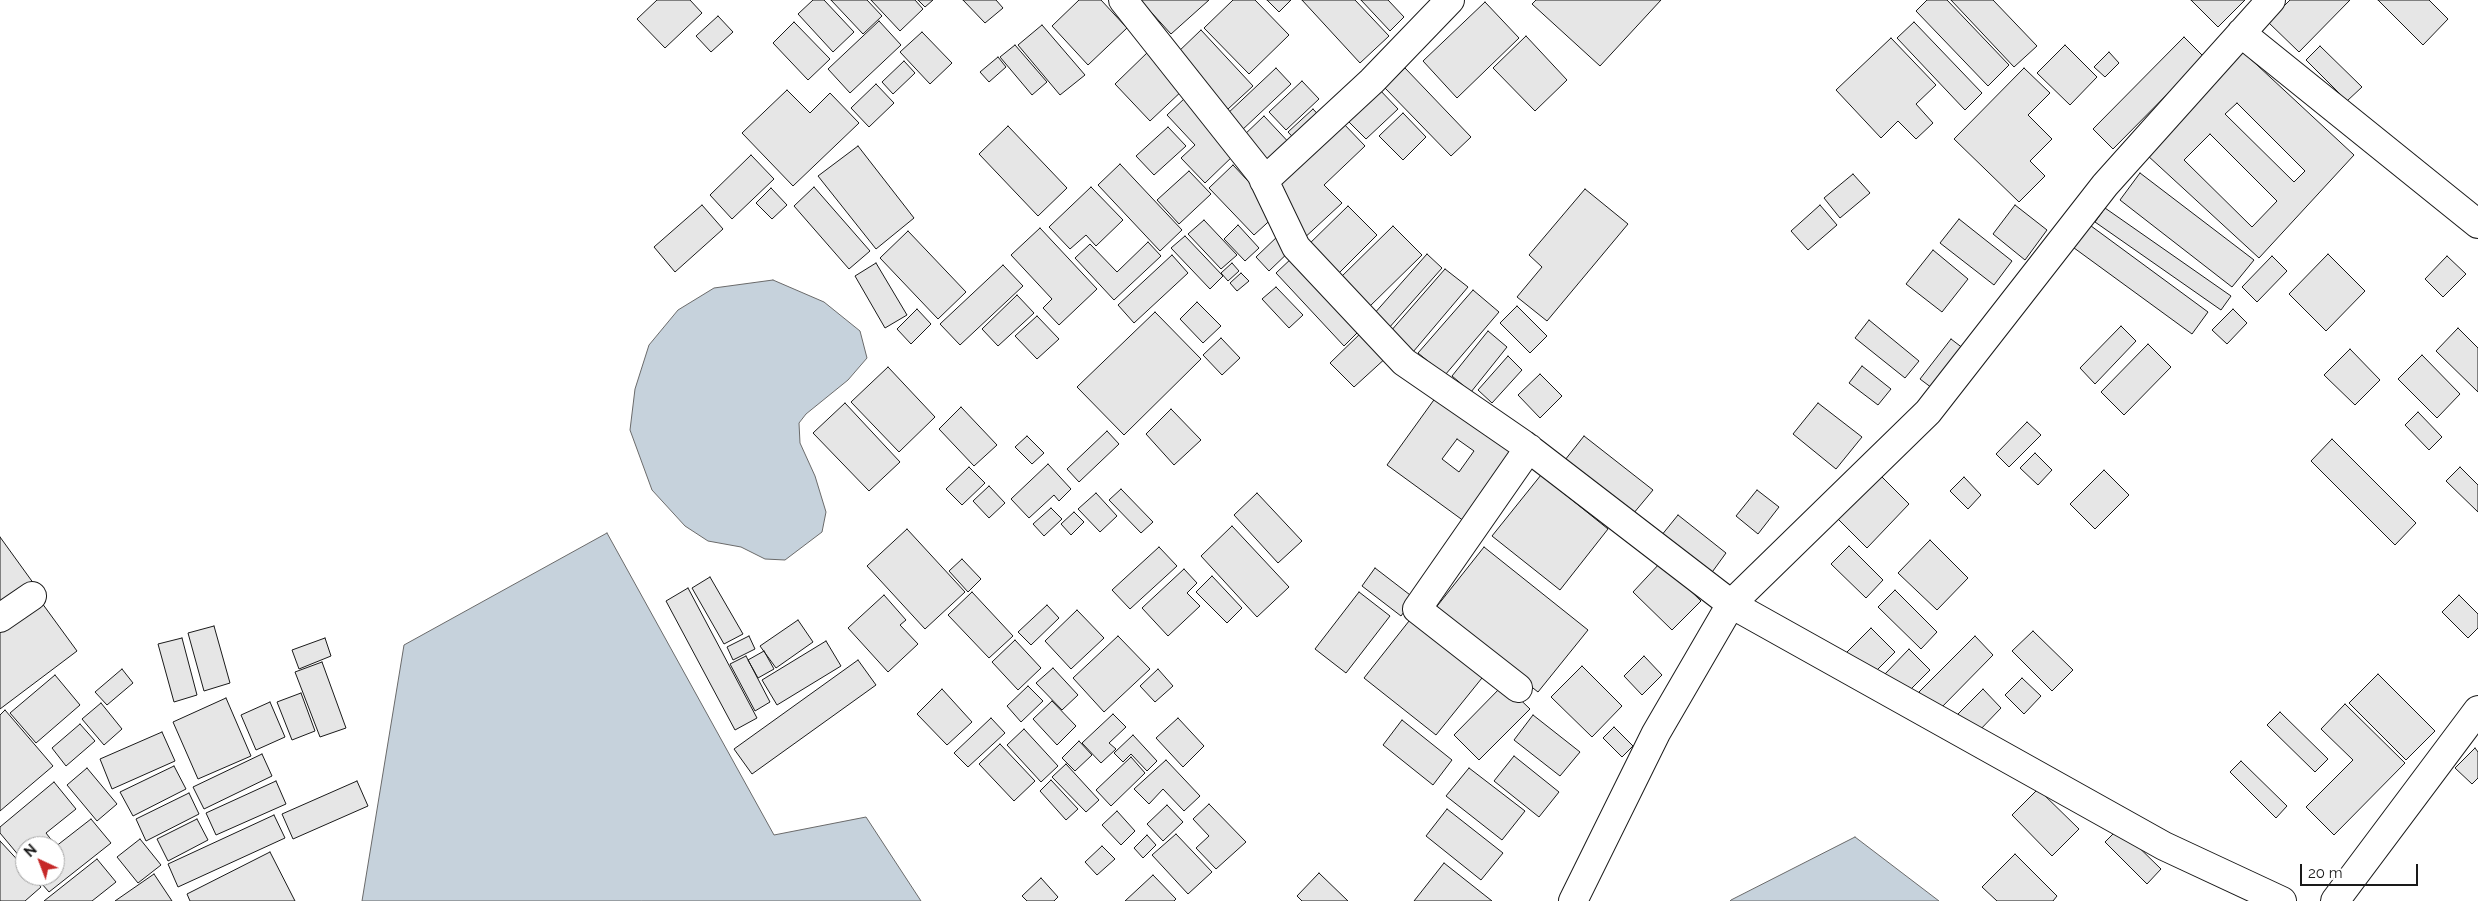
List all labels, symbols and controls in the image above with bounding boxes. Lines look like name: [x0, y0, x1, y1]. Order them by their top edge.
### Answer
north arrow: [15, 836, 65, 886]
text: N: [21, 841, 40, 860]
scale bar: [2303, 854, 2420, 886]
text: 20 m: [2308, 864, 2343, 882]

